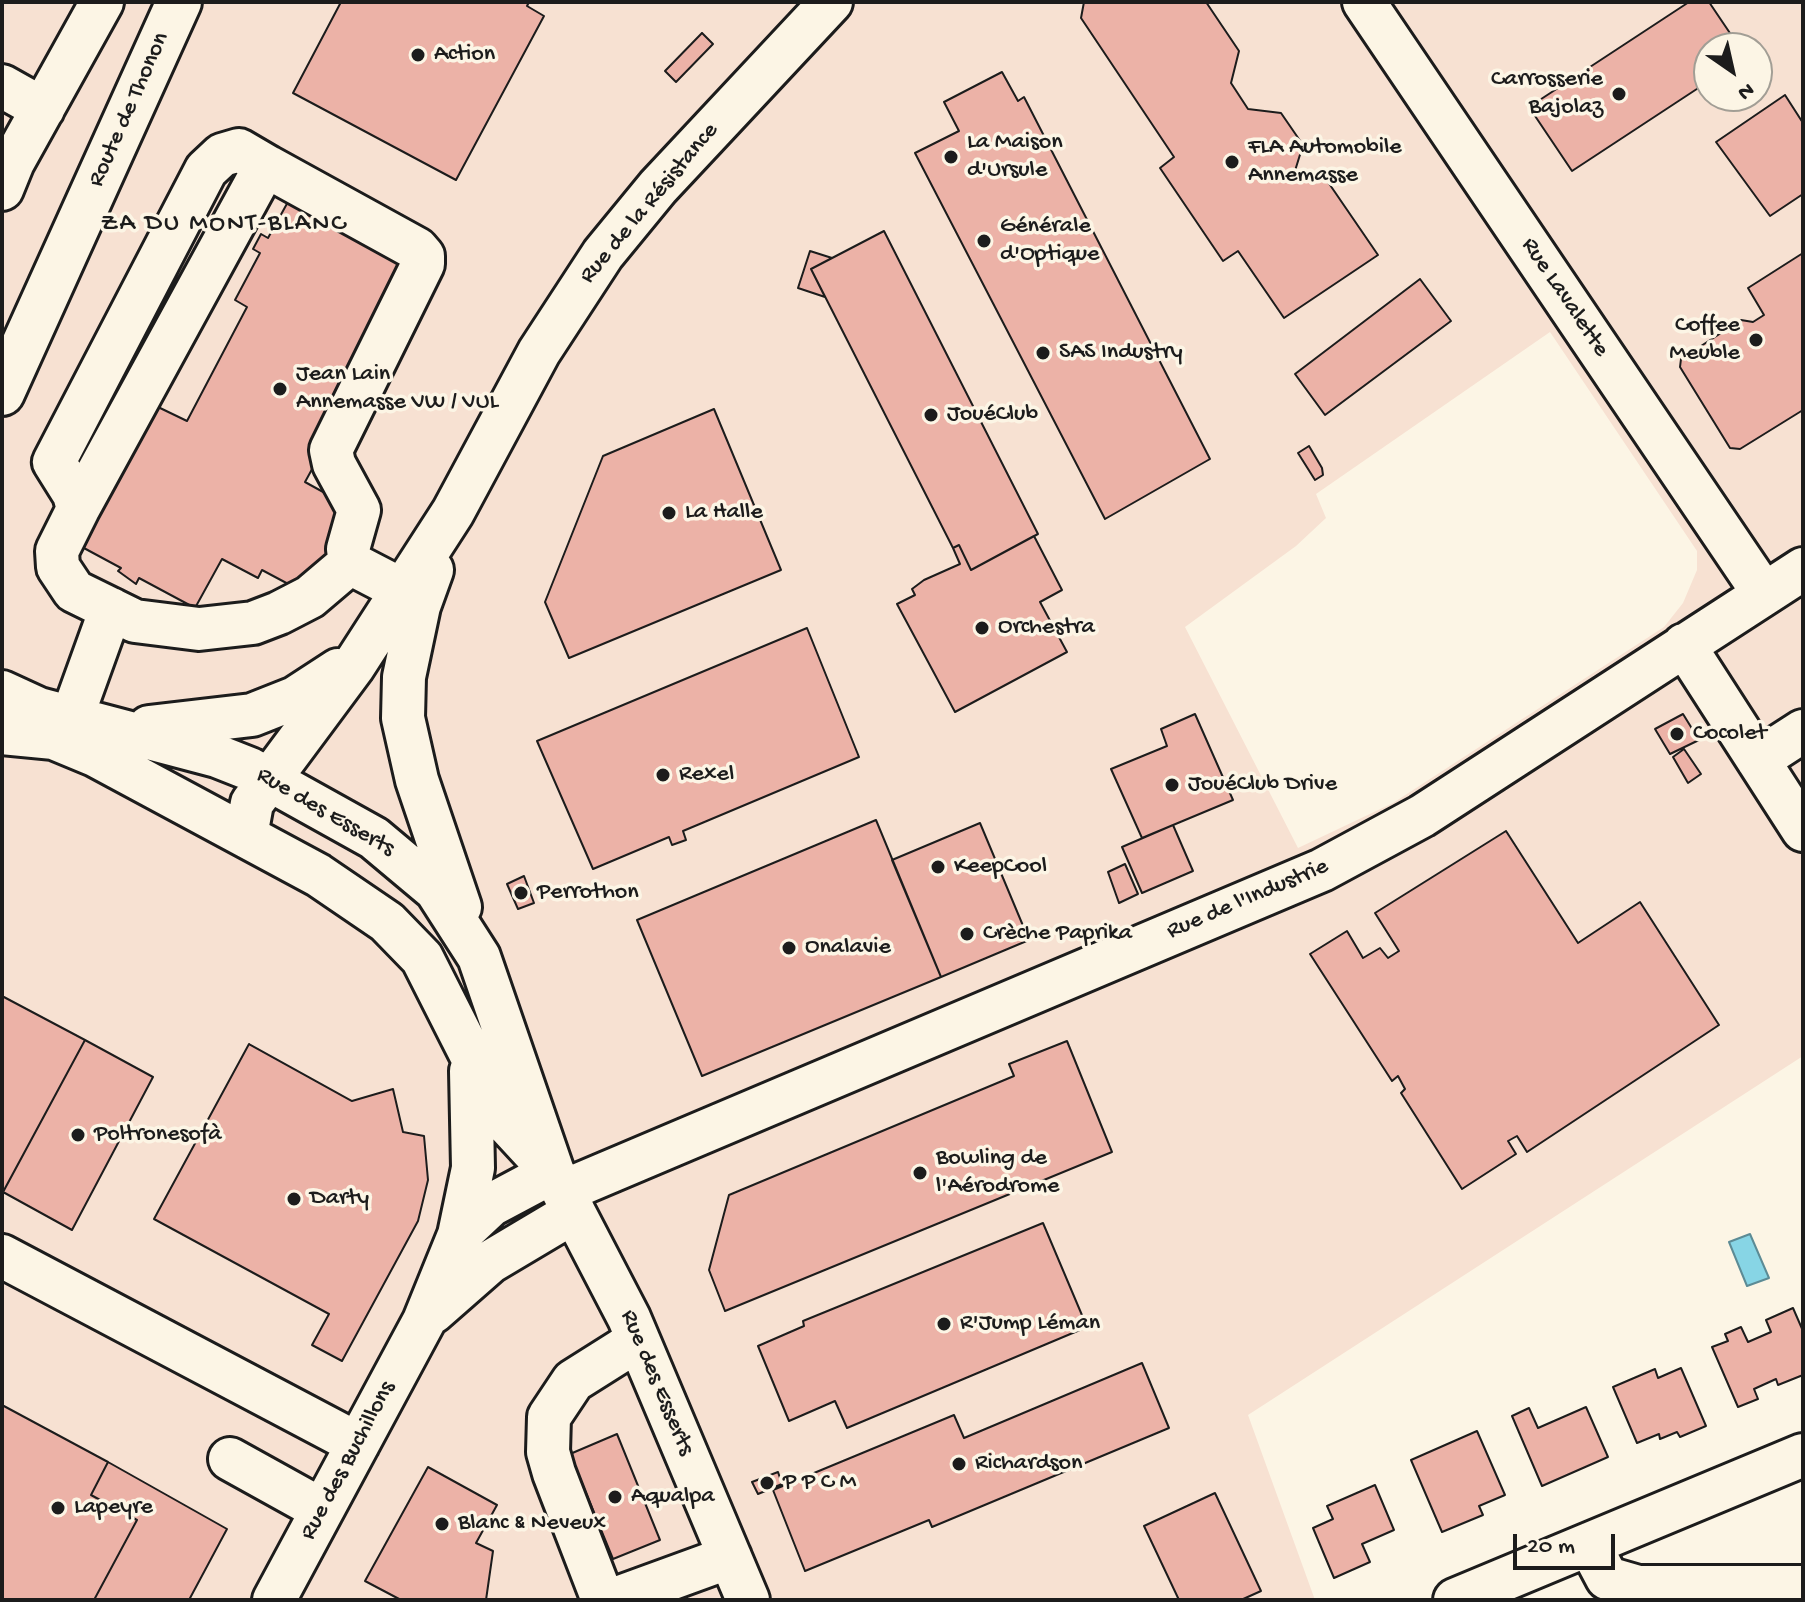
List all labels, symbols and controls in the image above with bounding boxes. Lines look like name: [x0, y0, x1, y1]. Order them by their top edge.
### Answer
street label: Route de Thonon: [83, 28, 177, 192]
north arrow: [1693, 32, 1773, 112]
place label: Action: [434, 41, 495, 69]
marker: Action: [409, 46, 427, 64]
place label: Carrosserie Bajolaz: [1491, 66, 1603, 122]
text: N: [1732, 75, 1759, 105]
marker: Carrosserie Bajolaz: [1610, 85, 1628, 103]
street label: Rue de la Résistance: [574, 118, 726, 290]
place label: La Maison d'Ursule: [967, 129, 1063, 185]
place label: FLA Automobile Annemasse: [1248, 134, 1402, 190]
marker: La Maison d'Ursule: [942, 148, 960, 166]
marker: FLA Automobile Annemasse: [1223, 153, 1241, 171]
district label: ZA DU MONT-BLANC: [101, 209, 347, 241]
place label: Générale d'Optique: [1000, 213, 1099, 269]
marker: Générale d'Optique: [975, 232, 993, 250]
street label: Rue Lavalette: [1514, 233, 1614, 363]
place label: Coffee Meuble: [1669, 312, 1740, 368]
marker: Coffee Meuble: [1747, 331, 1765, 349]
place label: SAS Industry: [1059, 339, 1183, 367]
marker: SAS Industry: [1034, 344, 1052, 362]
place label: Jean Lain Annemasse VW / VUL: [296, 361, 498, 417]
marker: Jean Lain Annemasse VW / VUL: [271, 380, 289, 398]
place label: JouéClub: [947, 401, 1038, 429]
marker: JouéClub: [922, 406, 940, 424]
place label: La Halle: [685, 499, 763, 527]
marker: La Halle: [660, 504, 678, 522]
place label: Orchestra: [998, 614, 1095, 642]
marker: Orchestra: [973, 619, 991, 637]
place label: Cocolet: [1693, 720, 1767, 748]
marker: Cocolet: [1668, 725, 1686, 743]
place label: Rexel: [679, 761, 734, 789]
street label: Rue des Esserts: [251, 762, 399, 864]
marker: Rexel: [654, 766, 672, 784]
place label: JouéClub Drive: [1188, 771, 1337, 799]
marker: JouéClub Drive: [1163, 776, 1181, 794]
place label: KeepCool: [954, 853, 1047, 881]
street label: Rue de l'Industrie: [1163, 853, 1333, 947]
marker: KeepCool: [929, 858, 947, 876]
place label: Perrothon: [537, 879, 639, 907]
marker: Perrothon: [512, 884, 530, 902]
place label: Crèche Paprika: [983, 920, 1132, 948]
marker: Crèche Paprika: [958, 925, 976, 943]
place label: Onalavie: [805, 934, 891, 962]
marker: Onalavie: [780, 939, 798, 957]
place label: Poltronesofà: [94, 1121, 221, 1149]
marker: Poltronesofà: [69, 1126, 87, 1144]
place label: Bowling de l'Aérodrome: [936, 1145, 1059, 1201]
marker: Bowling de l'Aérodrome: [911, 1164, 929, 1182]
place label: Darty: [310, 1185, 369, 1213]
marker: Darty: [285, 1190, 303, 1208]
street label: Rue des Esserts: [612, 1306, 700, 1460]
place label: R'Jump Léman: [960, 1310, 1100, 1338]
marker: R'Jump Léman: [935, 1315, 953, 1333]
street label: Rue des Buchillons: [295, 1377, 403, 1545]
place label: Richardson: [975, 1450, 1082, 1478]
marker: Richardson: [950, 1455, 968, 1473]
place label: P P C M: [783, 1469, 856, 1497]
marker: P P C M: [758, 1474, 776, 1492]
place label: Aqualpa: [631, 1483, 715, 1511]
marker: Aqualpa: [606, 1488, 624, 1506]
place label: Lapeyre: [74, 1494, 153, 1522]
marker: Lapeyre: [49, 1499, 67, 1517]
place label: Blanc & Neveux: [458, 1510, 606, 1538]
marker: Blanc & Neveux: [433, 1515, 451, 1533]
scale bar: [1517, 1518, 1619, 1568]
text: 20 m: [1527, 1533, 1575, 1562]

